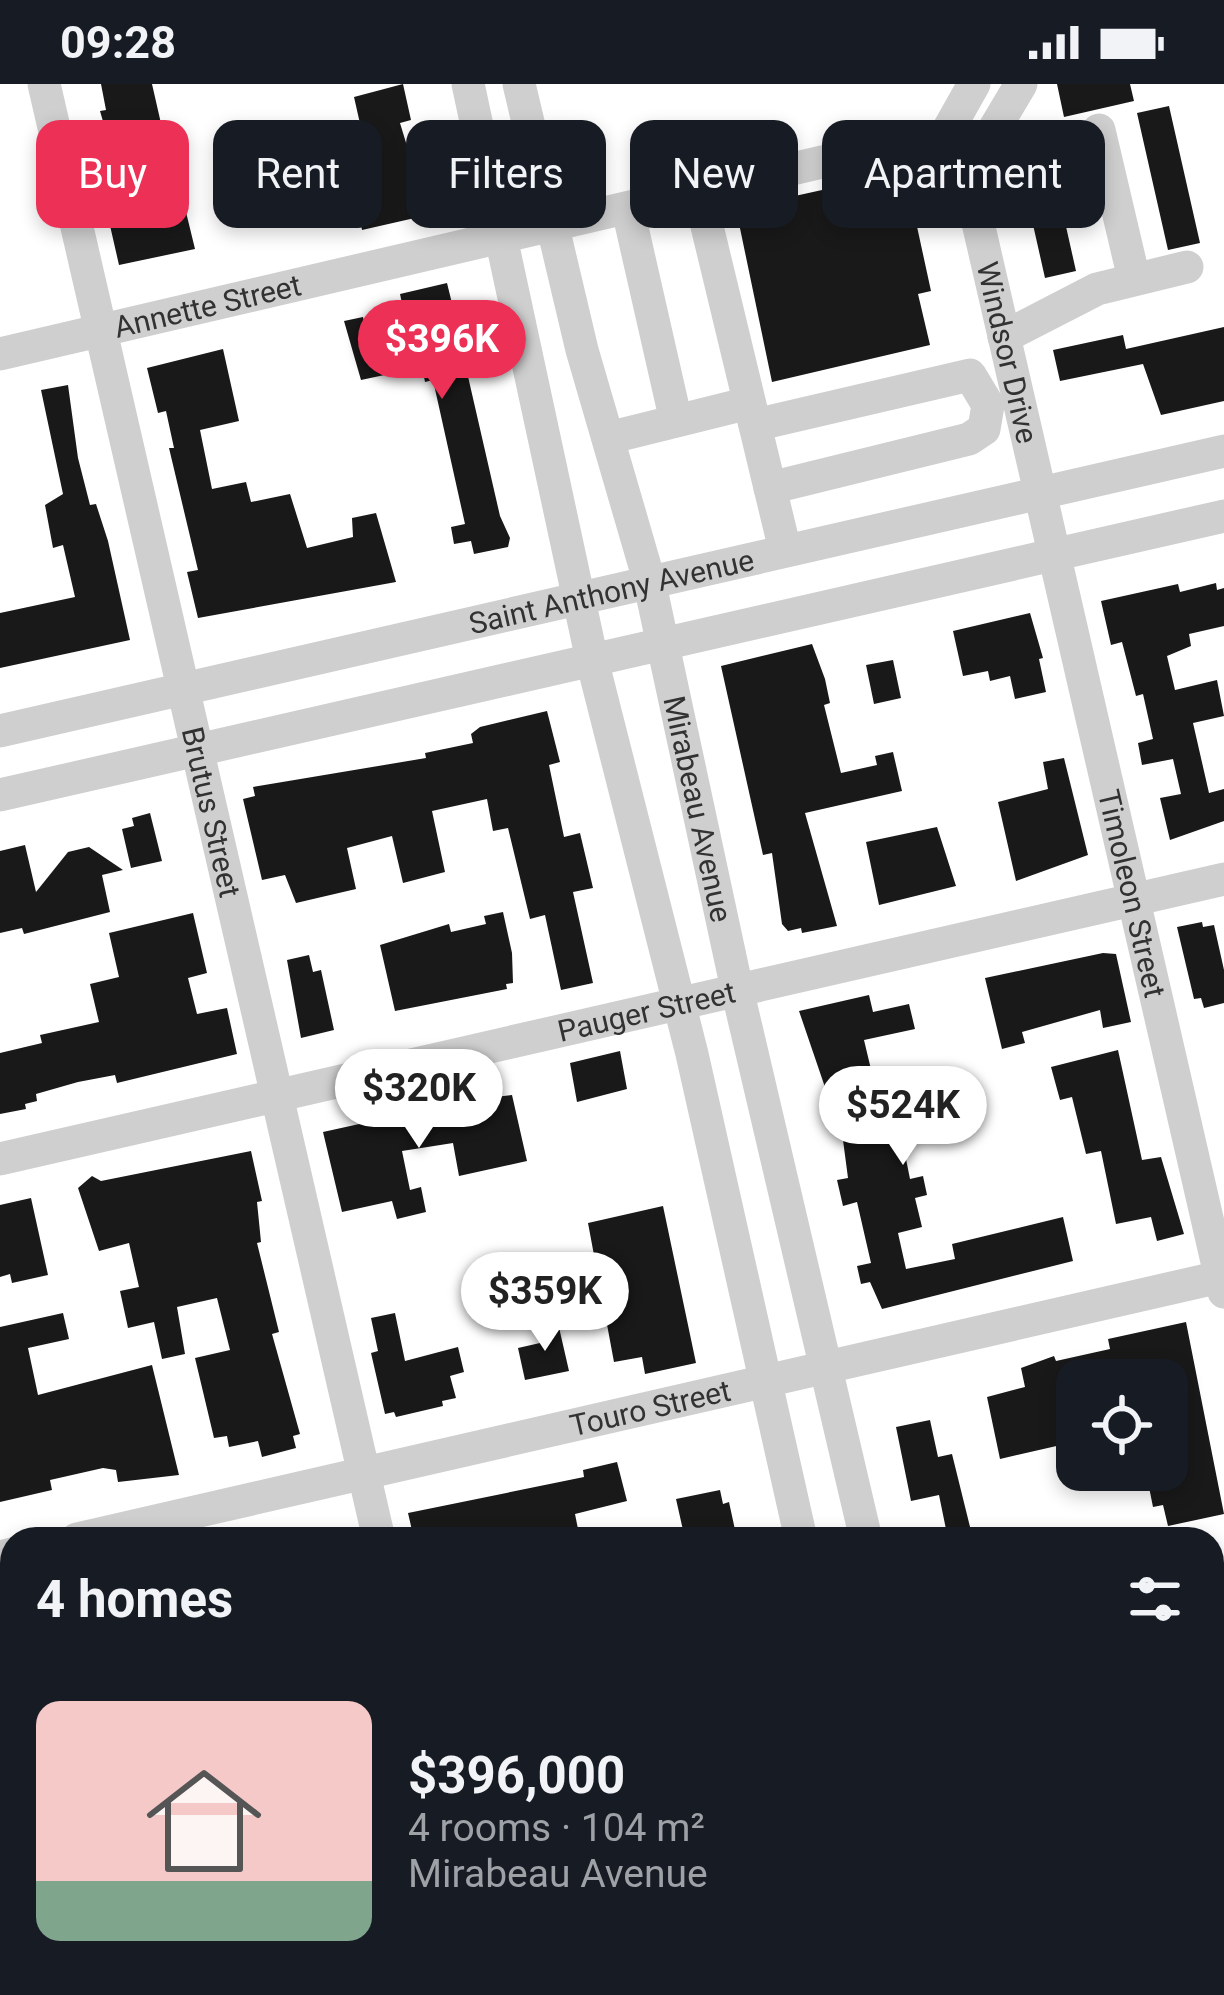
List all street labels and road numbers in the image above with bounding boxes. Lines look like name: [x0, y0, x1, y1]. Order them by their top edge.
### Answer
street label: Windsor Drive: [970, 258, 1046, 447]
street label: Annette Street: [110, 267, 304, 344]
street label: Saint Anthony Avenue: [465, 542, 757, 641]
street label: Mirabeau Avenue: [657, 692, 740, 925]
street label: Brutus Street: [175, 723, 248, 901]
street label: Timoleon Street: [1091, 786, 1173, 1001]
street label: Pauger Street: [554, 974, 739, 1048]
street label: Touro Street: [566, 1372, 734, 1443]

